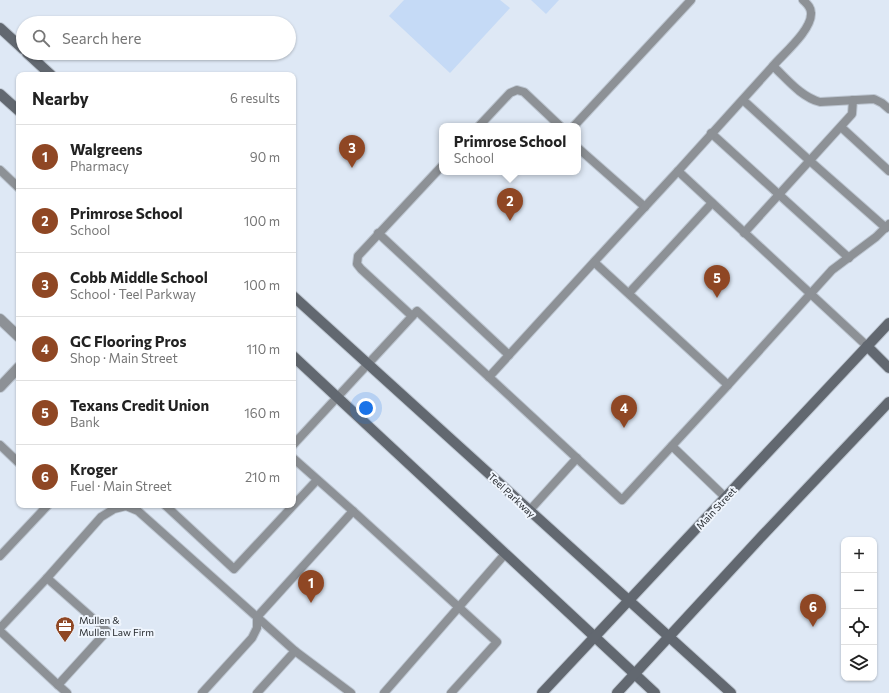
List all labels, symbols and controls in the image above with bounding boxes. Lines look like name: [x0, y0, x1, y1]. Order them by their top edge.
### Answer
search box: [16, 16, 296, 60]
icon: search: [30, 27, 52, 49]
text: Search here: [62, 29, 141, 47]
text: Nearby: [32, 88, 89, 109]
text: 6 results: [230, 90, 280, 106]
popup: [439, 123, 581, 175]
text: Primrose School: [454, 132, 566, 150]
pin: 3: [339, 135, 365, 168]
text: Walgreens: [70, 140, 143, 158]
text: 1: [42, 149, 48, 165]
text: 90 m: [250, 149, 280, 165]
text: School: [454, 150, 494, 166]
text: Pharmacy: [70, 158, 129, 174]
pin: 2: [497, 188, 523, 221]
text: Primrose School: [70, 204, 183, 222]
text: 2: [41, 213, 49, 229]
text: 100 m: [244, 213, 280, 229]
text: School: [70, 222, 110, 238]
pin: 5: [704, 265, 730, 298]
text: Cobb Middle School: [70, 268, 208, 286]
text: 3: [41, 277, 49, 293]
text: 100 m: [244, 277, 280, 293]
text: School · Teel Parkway: [70, 286, 196, 302]
text: GC Flooring Pros: [70, 332, 186, 350]
text: 4: [41, 341, 49, 357]
text: 110 m: [247, 341, 280, 357]
text: Shop · Main Street: [70, 350, 178, 366]
pin: 4: [611, 395, 637, 428]
text: Texans Credit Union: [70, 396, 209, 414]
your location: [356, 398, 376, 418]
text: 5: [41, 405, 49, 421]
text: 160 m: [244, 405, 280, 421]
text: Bank: [70, 414, 100, 430]
text: Kroger: [70, 460, 118, 478]
text: 6: [41, 469, 49, 485]
text: 210 m: [245, 469, 280, 485]
street label: Teel Parkway: [486, 470, 538, 520]
text: Fuel · Main Street: [70, 478, 172, 494]
street label: Main Street: [693, 484, 739, 532]
map controls: [841, 537, 877, 681]
button: +: [841, 537, 877, 573]
pin: 1: [298, 570, 324, 603]
button: −: [841, 573, 877, 609]
pin: 6: [800, 594, 826, 627]
button: locate: [841, 609, 877, 645]
place label: Mullen & Mullen Law Firm: [79, 614, 154, 638]
office icon: Mullen & Mullen Law Firm: [54, 615, 76, 643]
button: layers: [841, 645, 877, 681]

